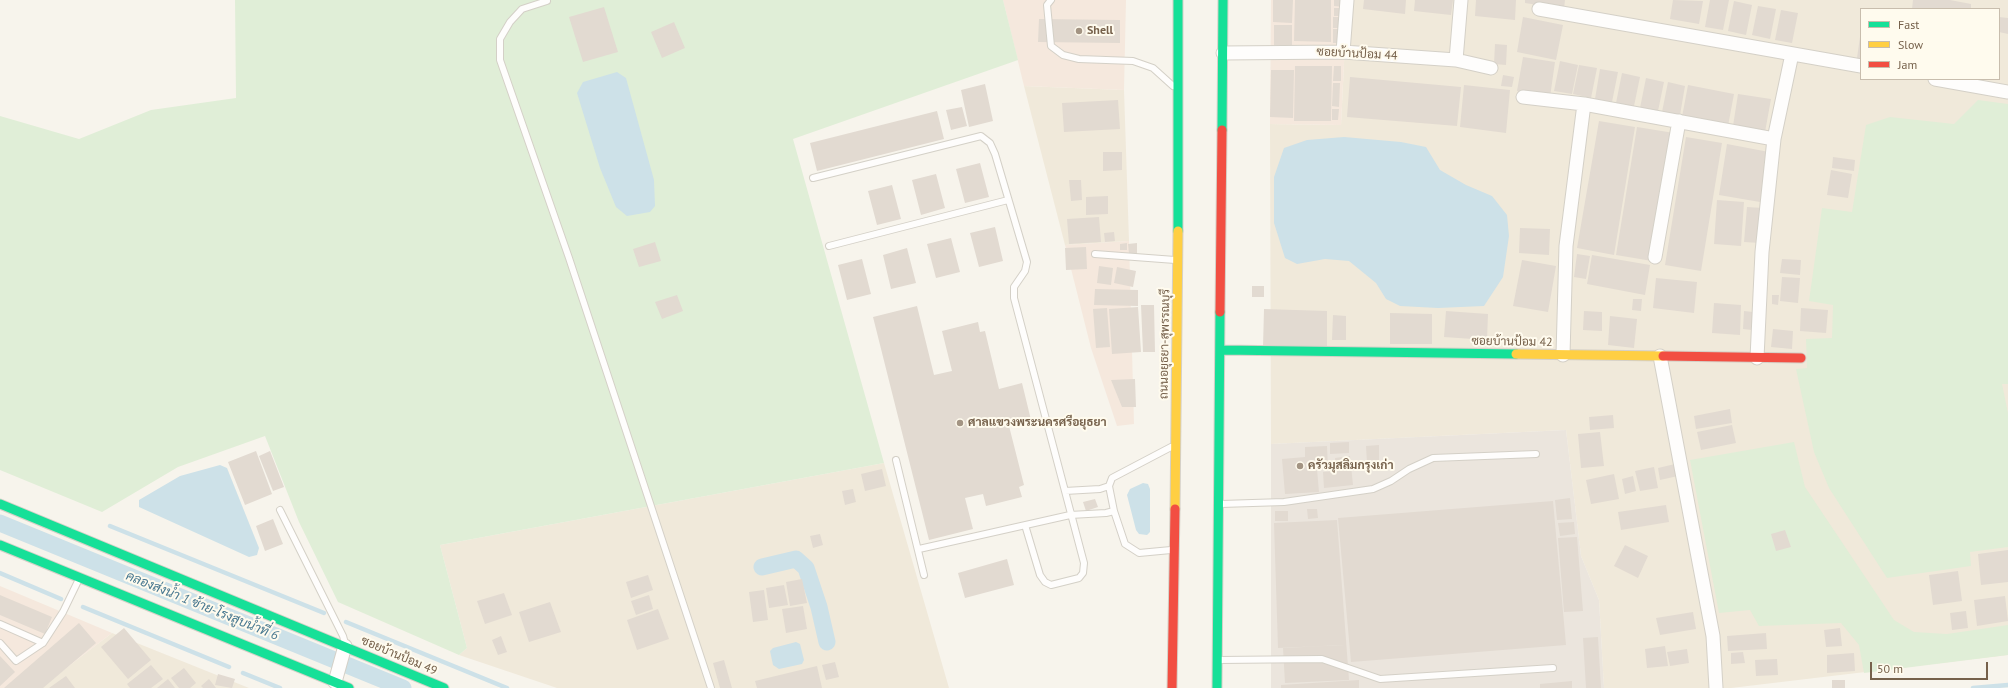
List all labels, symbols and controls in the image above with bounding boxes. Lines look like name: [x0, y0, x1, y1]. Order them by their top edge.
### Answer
legend: [1860, 8, 2000, 80]
text: Fast: [1898, 17, 1919, 32]
place label: Shell: [1087, 24, 1113, 38]
marker: Shell: [1074, 26, 1084, 36]
text: Slow: [1898, 37, 1923, 52]
street label: ซอยบ้านป้อม 44: [1316, 45, 1398, 63]
text: Jam: [1898, 57, 1917, 72]
street label: ถนนอยุธยา-สุพรรณบุรี: [1157, 289, 1173, 399]
street label: ซอยบ้านป้อม 42: [1471, 334, 1553, 350]
place label: ศาลแขวงพระนครศรีอยุธยา: [968, 416, 1107, 430]
marker: ศาลแขวงพระนครศรีอยุธยา: [955, 418, 965, 428]
place label: ครัวมุสลิมกรุงเก่า: [1308, 459, 1394, 473]
marker: ครัวมุสลิมกรุงเก่า: [1295, 461, 1305, 471]
water label: คลองส่งน้ำ 1 ซ้าย-โรงสูบน้ำที่ 6: [123, 568, 281, 644]
street label: ซอยบ้านป้อม 49: [359, 634, 439, 678]
scale bar: [1872, 654, 1990, 680]
text: 50 m: [1877, 661, 1903, 676]

